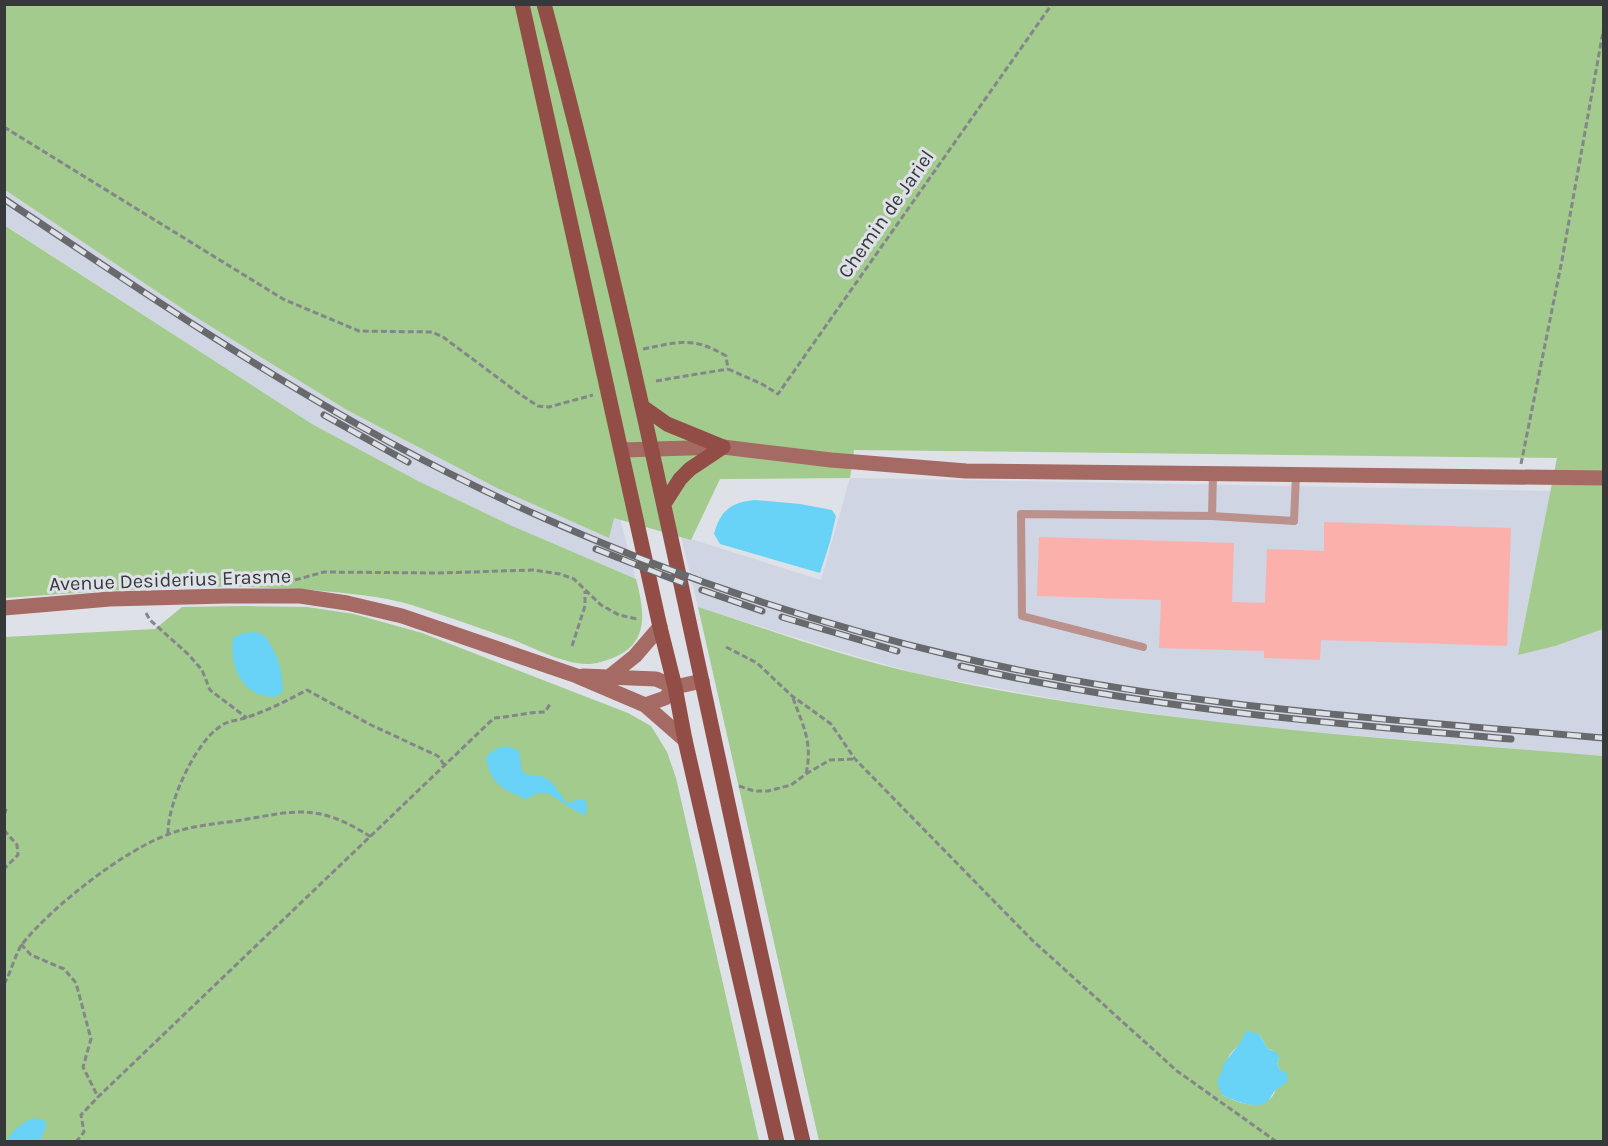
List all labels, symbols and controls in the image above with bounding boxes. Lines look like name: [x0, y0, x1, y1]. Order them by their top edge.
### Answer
street label: Chemin de Jariel: [833, 146, 939, 282]
street label: Avenue Desiderius Erasme: [49, 564, 291, 596]

